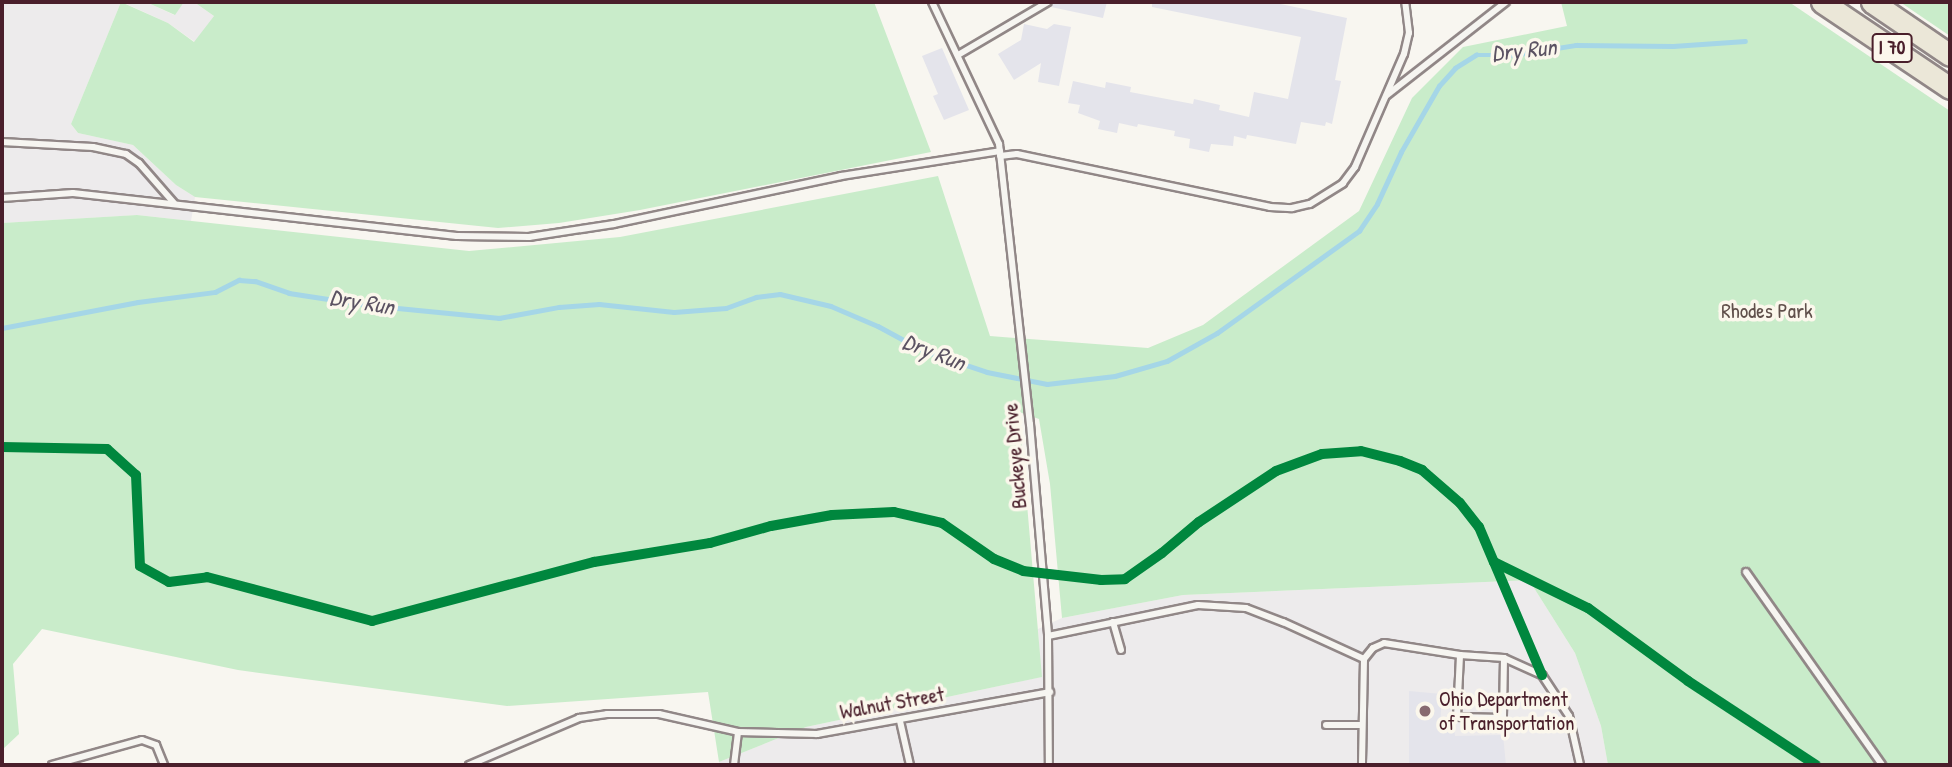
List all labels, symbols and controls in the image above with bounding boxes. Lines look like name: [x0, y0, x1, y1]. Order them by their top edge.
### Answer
road number: I 70: [1871, 32, 1913, 64]
water label: Dry Run: [1490, 33, 1558, 67]
water label: Dry Run: [328, 283, 396, 321]
park label: Rhodes Park: [1721, 298, 1813, 324]
water label: Dry Run: [899, 327, 969, 377]
street label: Buckeye Drive: [998, 402, 1032, 510]
street label: Walnut Street: [838, 681, 946, 725]
place label: Ohio Department of Transportation: [1439, 686, 1574, 736]
marker: Ohio Department of Transportation: [1417, 703, 1433, 719]

